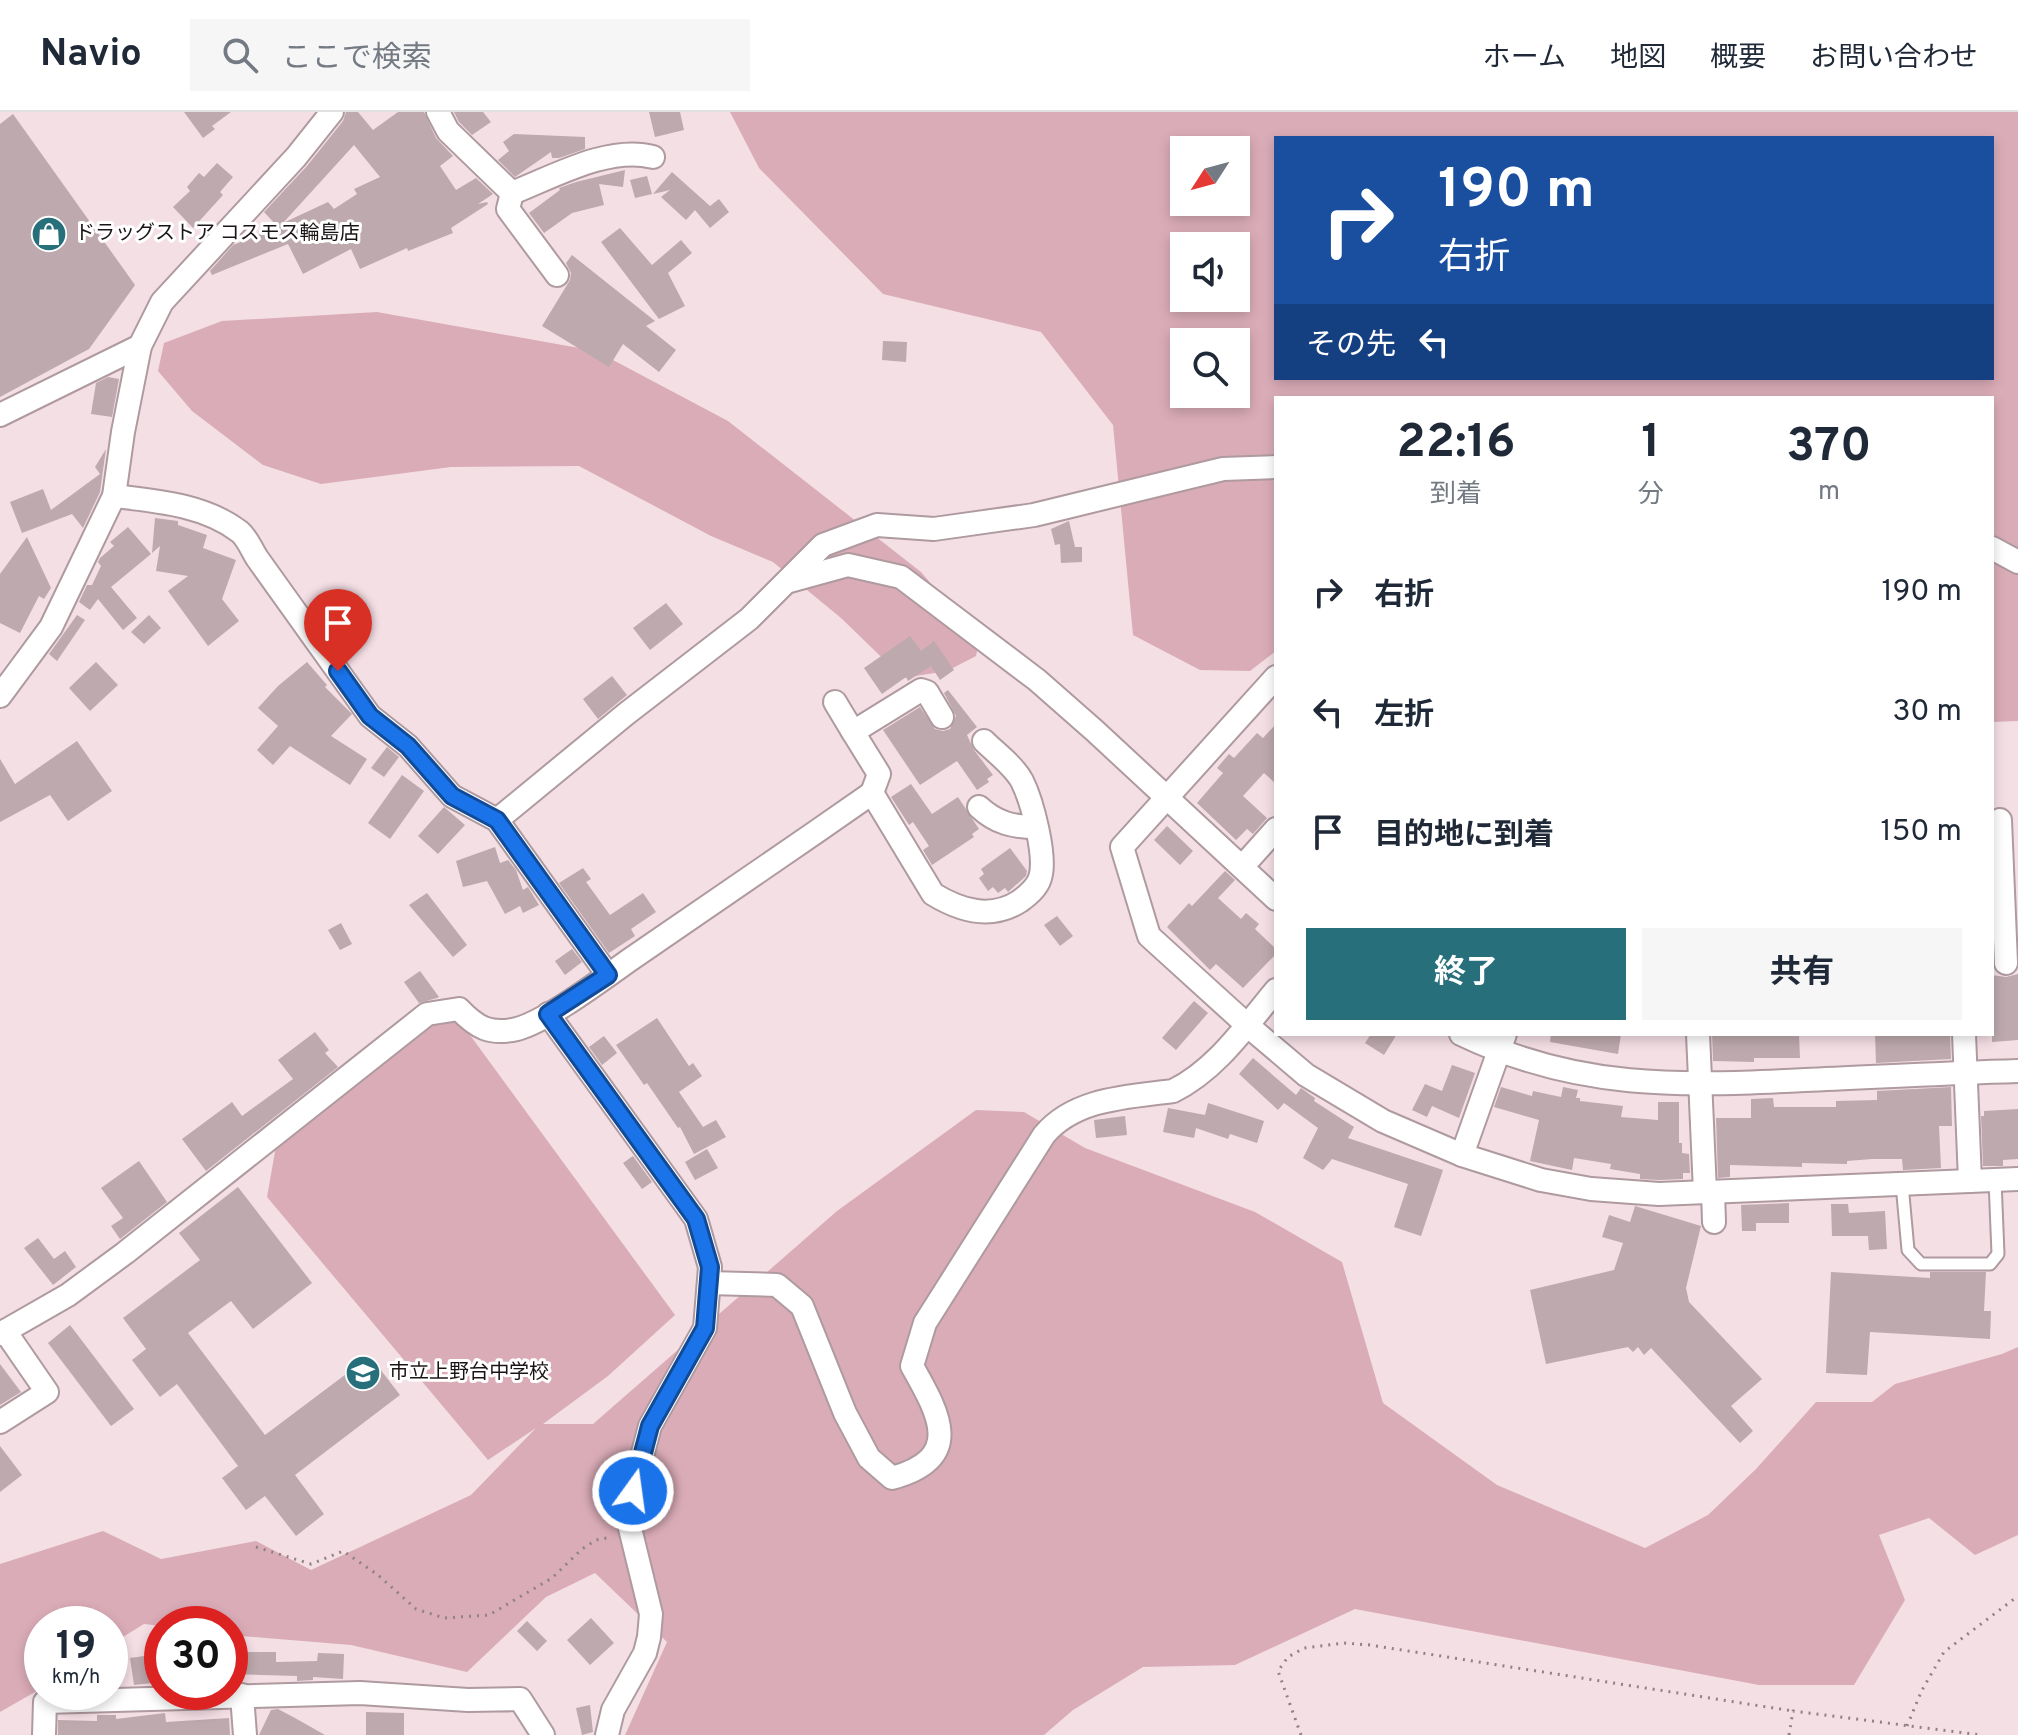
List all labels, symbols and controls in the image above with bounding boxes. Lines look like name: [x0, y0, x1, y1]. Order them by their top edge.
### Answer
search box: [190, 19, 750, 91]
text: Navio: [40, 31, 142, 80]
icon: search: [218, 33, 262, 77]
text: ここで検索: [282, 41, 432, 78]
text: ホーム: [1483, 41, 1566, 77]
text: 地図: [1610, 41, 1666, 77]
text: 概要: [1710, 41, 1766, 77]
text: お問い合わせ: [1810, 41, 1978, 77]
north arrow: [1170, 136, 1250, 216]
map controls: [1170, 136, 1250, 408]
text: 190 m: [1438, 157, 1595, 227]
icon: right: [1306, 168, 1410, 272]
shop icon: ドラッグストア コスモス輪島店: [30, 215, 68, 253]
place label: ドラッグストア コスモス輪島店: [75, 221, 360, 247]
button: sound: [1170, 232, 1250, 312]
text: 右折: [1438, 236, 1510, 282]
icon: left: [1412, 320, 1456, 364]
button: search: [1170, 328, 1250, 408]
text: その先: [1306, 328, 1396, 365]
text: 22:16: [1396, 414, 1515, 474]
text: 1: [1641, 414, 1660, 474]
text: 370: [1786, 418, 1872, 478]
text: m: [1818, 476, 1840, 509]
text: 到着: [1430, 479, 1482, 512]
text: 分: [1638, 479, 1664, 512]
icon: right: [1306, 570, 1350, 614]
text: 190 m: [1881, 574, 1962, 611]
text: 右折: [1374, 578, 1434, 615]
pin: [304, 589, 372, 671]
icon: arrive: [316, 601, 360, 645]
icon: left: [1306, 690, 1350, 734]
text: 30 m: [1893, 694, 1962, 731]
text: 左折: [1374, 698, 1434, 735]
icon: arrive: [1306, 810, 1350, 854]
text: 150 m: [1881, 814, 1962, 851]
text: 目的地に到着: [1374, 818, 1554, 855]
button: 終了: [1306, 928, 1626, 1020]
button: 共有: [1642, 928, 1962, 1020]
school or university icon: 市立上野台中学校: [344, 1354, 382, 1392]
place label: 市立上野台中学校: [389, 1360, 549, 1386]
position arrow: [591, 1449, 675, 1533]
speed limit sign: 30: [144, 1606, 248, 1710]
text: 19: [56, 1623, 96, 1673]
text: km/h: [52, 1665, 100, 1691]

